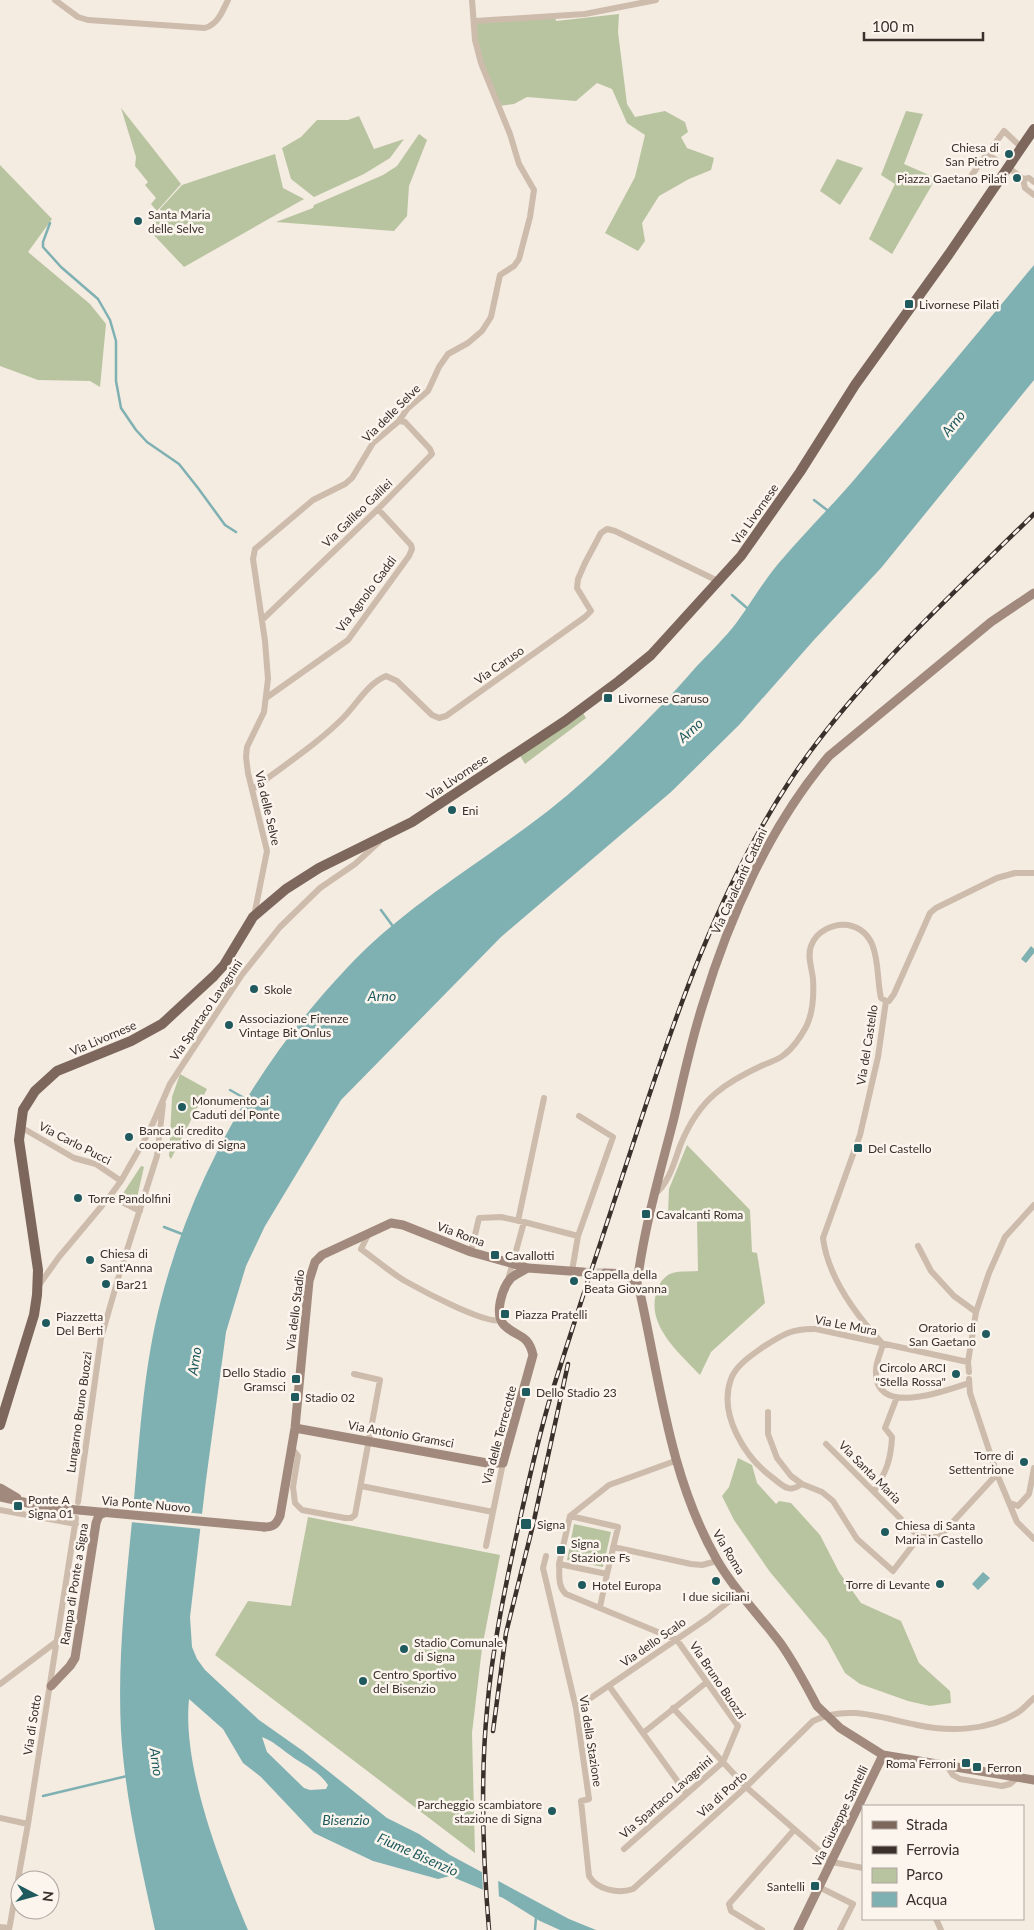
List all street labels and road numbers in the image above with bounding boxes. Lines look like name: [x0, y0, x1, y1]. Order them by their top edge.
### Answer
street label: Via delle Selve: [359, 381, 423, 445]
street label: Via Galileo Galilei: [319, 476, 395, 550]
street label: Via Livornese: [729, 481, 781, 547]
street label: Via Agnolo Gaddi: [333, 553, 400, 635]
street label: Via Caruso: [471, 642, 527, 688]
street label: Via Livornese: [423, 751, 491, 803]
street label: Via delle Selve: [252, 769, 284, 847]
street label: Via Cavalcanti Cattani: [708, 826, 770, 936]
street label: Via Spartaco Lavagnini: [167, 957, 245, 1063]
street label: Via del Castello: [853, 1004, 881, 1086]
street label: Via Livornese: [67, 1017, 139, 1059]
street label: Via Carlo Pucci: [36, 1118, 114, 1168]
street label: Via Roma: [435, 1218, 487, 1250]
street label: Via dello Stadio: [283, 1268, 307, 1351]
street label: Via Le Mura: [814, 1312, 878, 1338]
street label: Lungarno Bruno Buozzi: [63, 1350, 95, 1474]
street label: Via delle Terrecotte: [479, 1384, 519, 1486]
street label: Via Antonio Gramsci: [347, 1417, 455, 1451]
street label: Via Santa Maria: [836, 1438, 904, 1506]
street label: Via Ponte Nuovo: [101, 1493, 191, 1515]
street label: Rampa di Ponte a Signa: [57, 1522, 91, 1646]
street label: Via Roma: [710, 1527, 748, 1577]
street label: Via dello Scalo: [617, 1614, 689, 1670]
street label: Via Bruno Buozzi: [687, 1638, 749, 1722]
street label: Via di Sotto: [20, 1694, 44, 1756]
street label: Via della Stazione: [576, 1694, 606, 1788]
street label: Via Spartaco Lavagnini: [616, 1752, 716, 1842]
street label: Via Giuseppe Santelli: [809, 1763, 871, 1869]
street label: Via di Porto: [694, 1768, 750, 1820]

